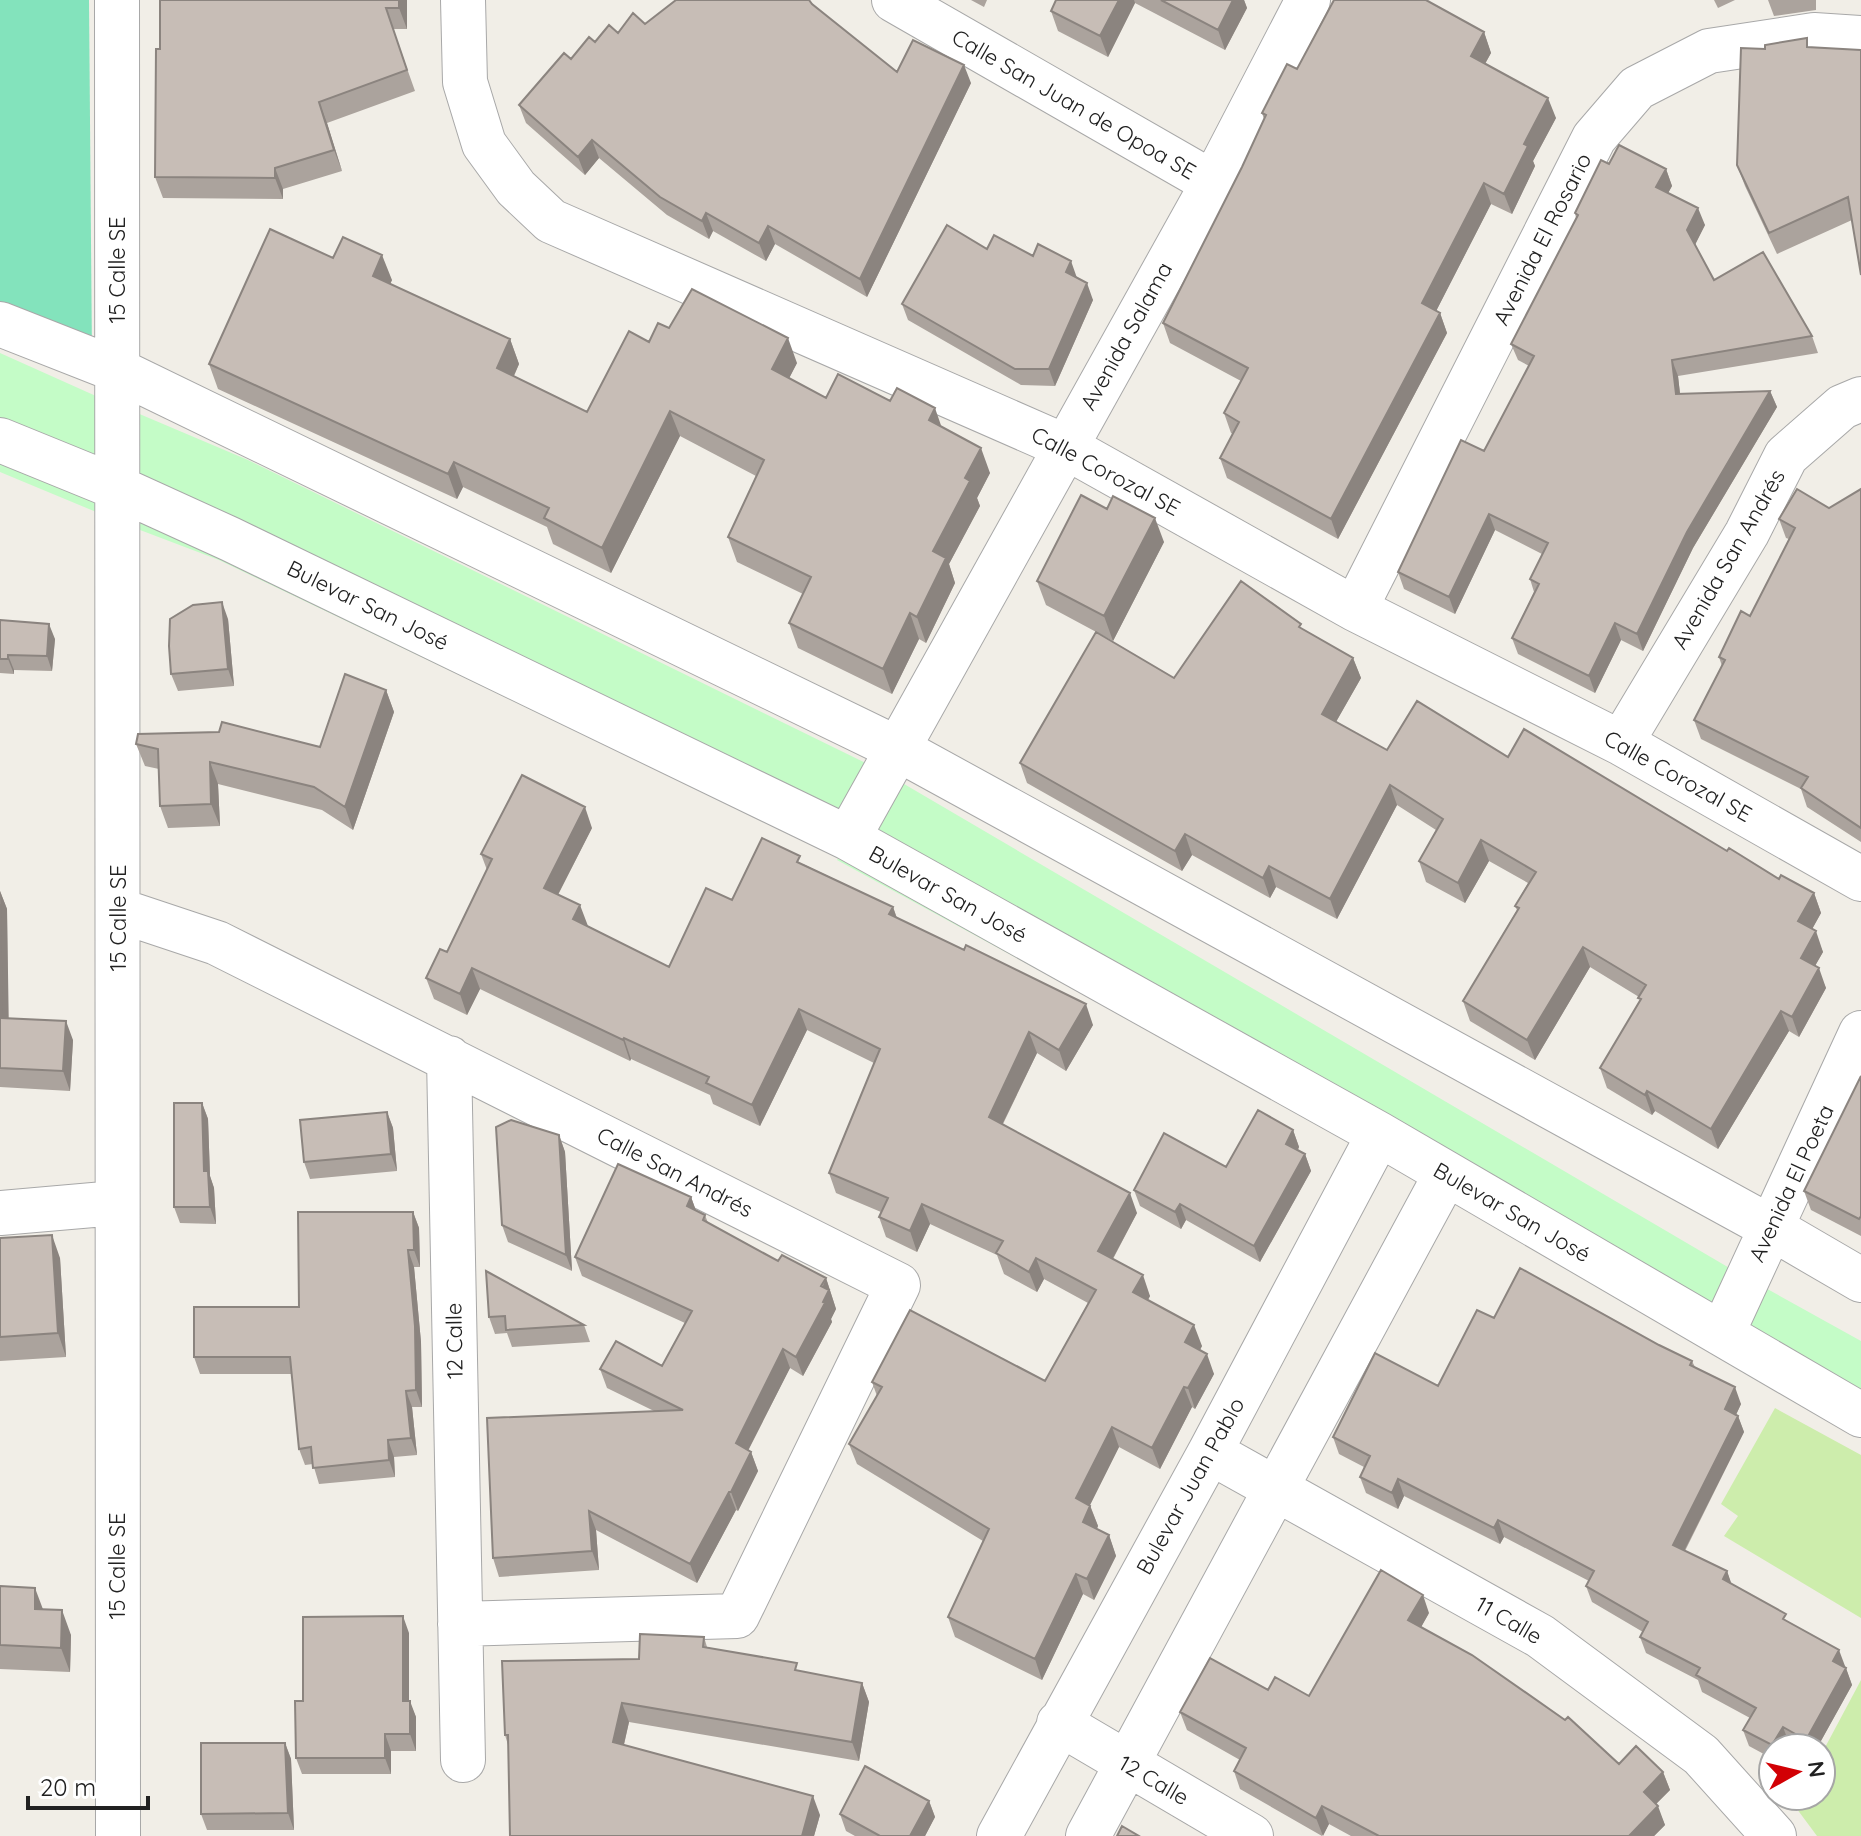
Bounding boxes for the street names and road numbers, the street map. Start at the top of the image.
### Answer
street label: Calle San Juan de Opoa SE [947,23,1201,185]
street label: Avenida El Rosario [1487,148,1597,330]
street label: 15 Calle SE [103,216,131,324]
street label: Avenida Salama [1074,257,1178,415]
street label: Calle Corozal SE [1027,420,1185,522]
street label: Avenida San Andrés [1665,464,1791,654]
street label: Bulevar San José [283,554,453,656]
street label: Calle Corozal SE [1599,724,1757,828]
street label: Bulevar San José [864,839,1032,949]
street label: 15 Calle SE [104,864,132,972]
street label: Avenida El Poeta [1742,1100,1840,1266]
street label: Calle San Andrés [592,1121,758,1223]
street label: Bulevar San José [1429,1156,1595,1268]
street label: 12 Calle [439,1303,469,1379]
street label: Bulevar Juan Pablo [1130,1392,1250,1580]
street label: 15 Calle SE [103,1512,131,1620]
street label: 11 Calle [1471,1590,1547,1650]
street label: 12 Calle [1114,1749,1194,1811]

